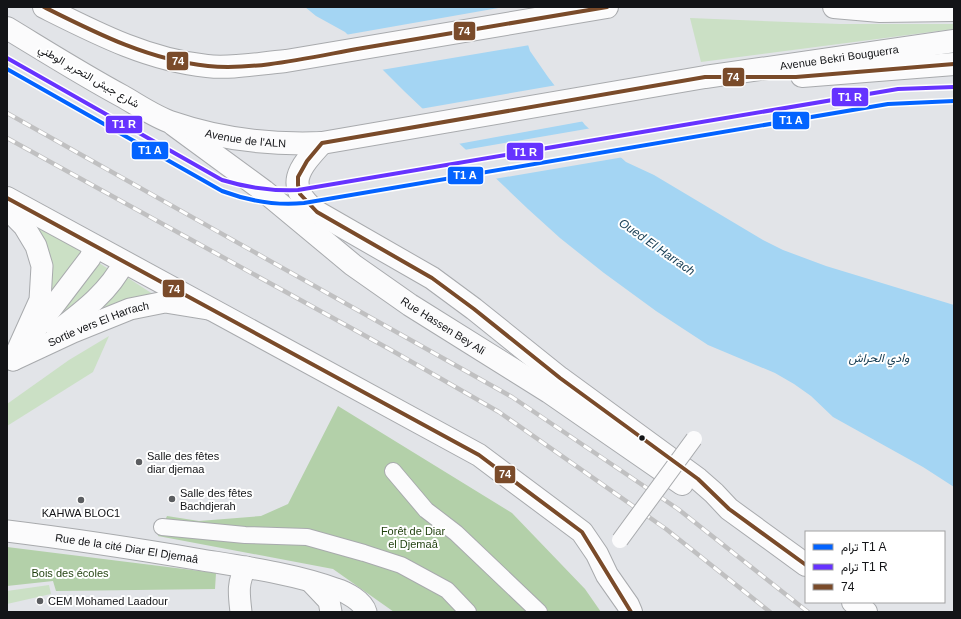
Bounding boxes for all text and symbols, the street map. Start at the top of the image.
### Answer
line badge: 74 [453,21,476,41]
text: 74 [458,25,471,37]
street label: شارع جيش التحرير الوطني [34,42,142,113]
street label: Avenue Bekri Bouguerra [779,43,900,72]
line badge: 74 [166,51,189,71]
text: 74 [172,55,185,67]
line badge: 74 [722,67,745,87]
text: 74 [727,71,740,83]
line badge: T1 R [831,87,869,107]
text: T1 R [838,91,862,103]
line badge: T1 A [772,111,810,130]
text: T1 A [779,114,803,126]
line badge: T1 R [105,115,143,134]
text: T1 R [112,118,136,130]
street label: Avenue de l'ALN [204,127,286,149]
line badge: T1 A [131,141,169,160]
line badge: T1 R [506,142,544,161]
text: T1 A [138,144,162,156]
text: T1 R [513,146,537,158]
line badge: T1 A [447,166,484,185]
text: T1 A [453,169,477,181]
water label: Oued El Harrach [616,216,698,279]
line badge: 74 [162,279,185,298]
text: 74 [168,283,181,295]
street label: Rue Hassen Bey Ali [399,295,488,357]
street label: Sortie vers El Harrach [46,299,150,349]
water label: وادي الحراش [849,351,910,368]
unlabelled marker [637,433,647,443]
place label: Salle des fêtes diar djemaa [147,450,220,475]
marker: Salle des fêtes diar djemaa [134,457,144,467]
line badge: 74 [494,465,516,484]
text: 74 [499,468,512,480]
place label: Salle des fêtes Bachdjerah [180,487,253,512]
marker: Salle des fêtes Bachdjerah [167,494,177,504]
marker: KAHWA BLOC1 [76,495,86,505]
place label: KAHWA BLOC1 [42,507,120,519]
park label: Forêt de Diar el Djemaâ [381,525,445,550]
street label: Rue de la cité Diar El Djemaâ [54,531,200,565]
legend [805,531,945,603]
text: ترام T1 A [841,540,886,555]
text: ترام T1 R [841,560,888,575]
park label: Bois des écoles [31,567,109,579]
text: 74 [841,580,855,594]
place label: CEM Mohamed Laadour [48,595,168,607]
marker: CEM Mohamed Laadour [35,596,45,606]

